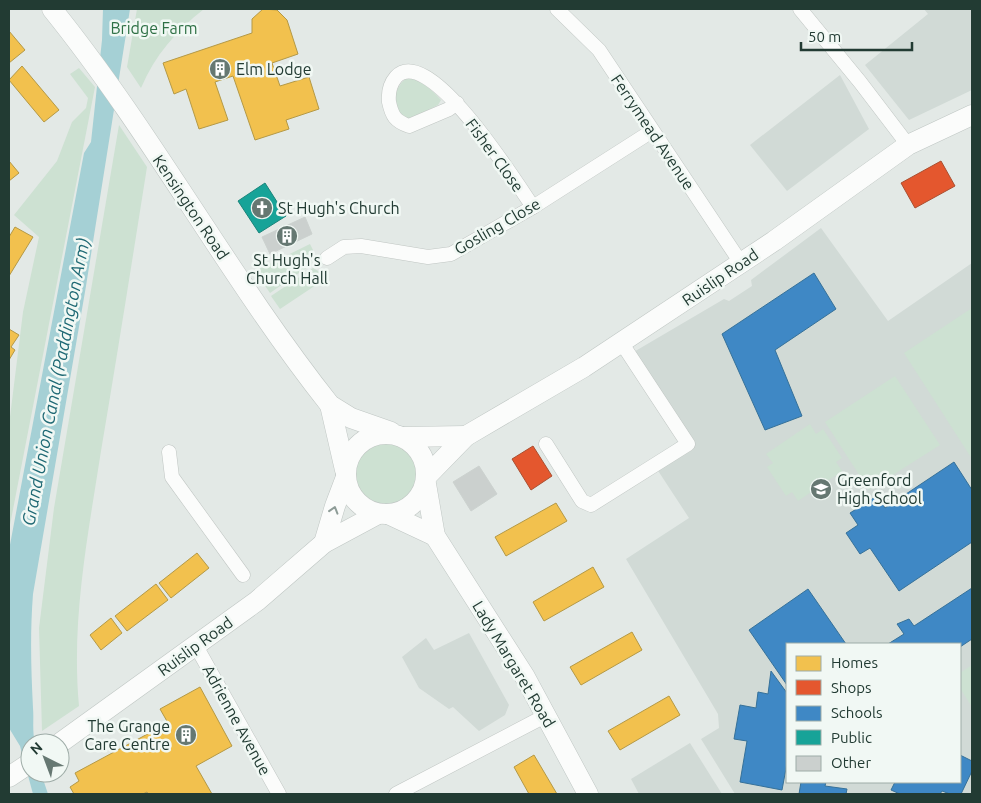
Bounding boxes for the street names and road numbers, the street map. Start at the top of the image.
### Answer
street label: Ferrymead Avenue [608,71,698,193]
street label: Fisher Close [462,115,528,195]
street label: Kensington Road [149,151,233,263]
street label: Gosling Close [451,194,543,258]
street label: Ruislip Road [679,245,761,309]
street label: Lady Margaret Road [469,597,559,731]
street label: Ruislip Road [154,613,236,679]
street label: Adrienne Avenue [199,662,275,778]

